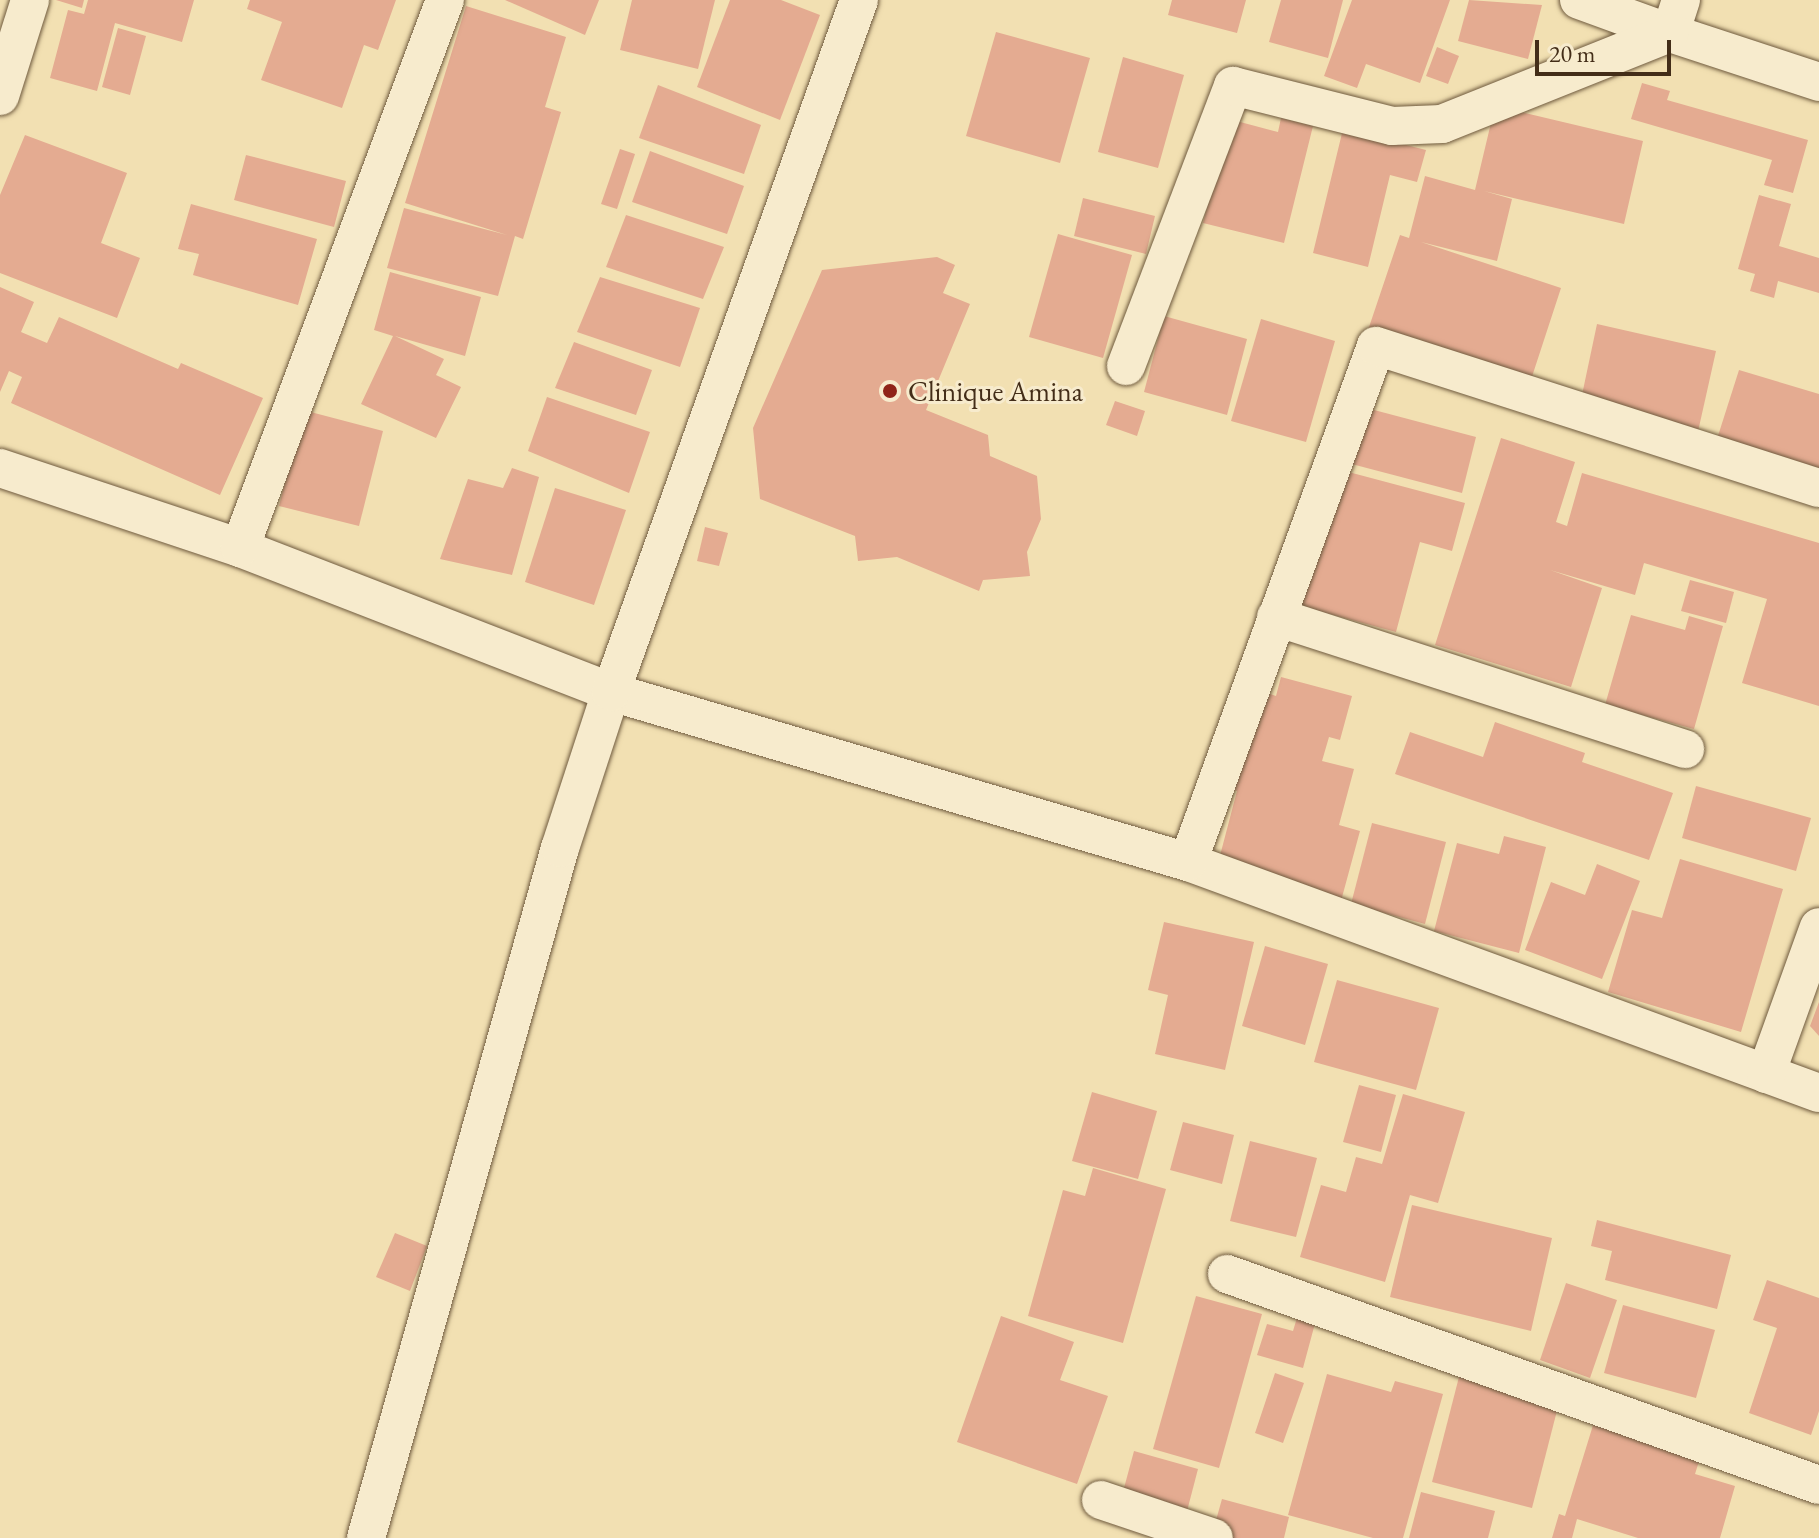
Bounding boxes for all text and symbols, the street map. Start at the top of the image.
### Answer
scale bar [1539,24,1675,74]
text: 20 m [1549,38,1596,69]
place label: Clinique Amina [908,374,1083,408]
marker: Clinique Amina [879,380,901,402]

